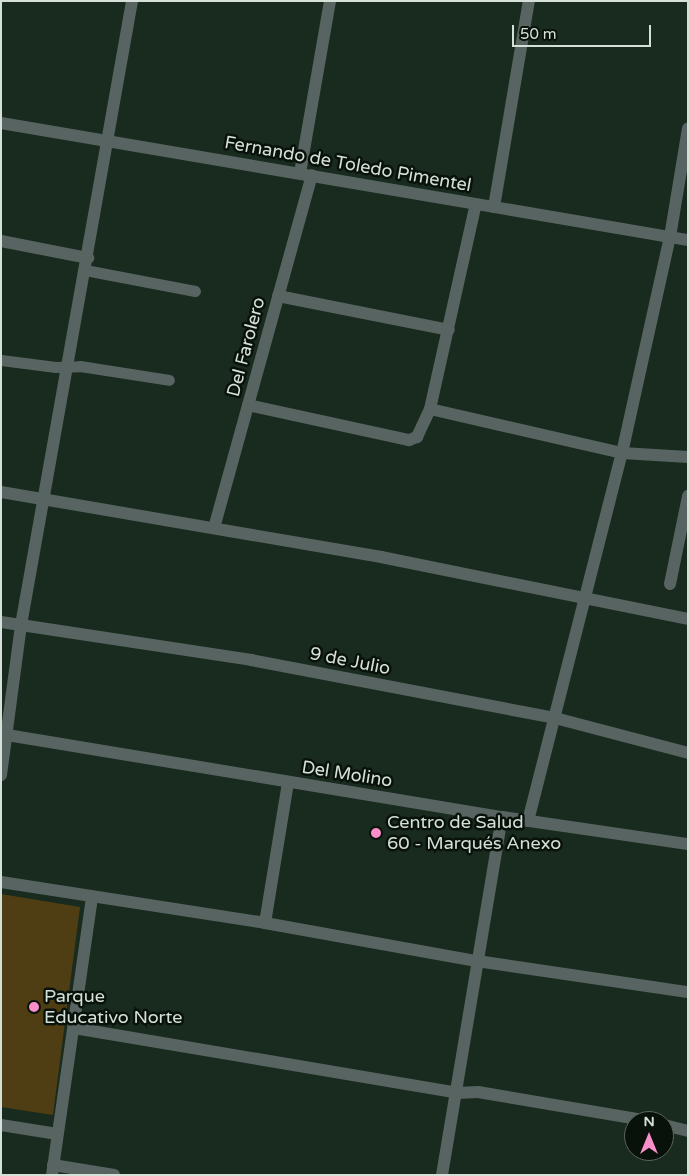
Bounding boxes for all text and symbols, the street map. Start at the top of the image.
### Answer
scale bar [514,15,653,47]
text: 50 m [520,25,557,43]
street label: Fernando de Toledo Pimentel [223,132,473,196]
street label: Del Farolero [222,295,270,399]
street label: 9 de Julio [308,643,392,679]
street label: Del Molino [300,756,394,792]
place label: Centro de Salud 60 - Marqués Anexo [387,812,561,854]
marker: Centro de Salud 60 - Marqués Anexo [369,826,383,840]
place label: Parque Educativo Norte [44,986,182,1028]
marker: Parque Educativo Norte [28,1001,40,1013]
north arrow [624,1111,674,1161]
text: N [643,1113,655,1130]

